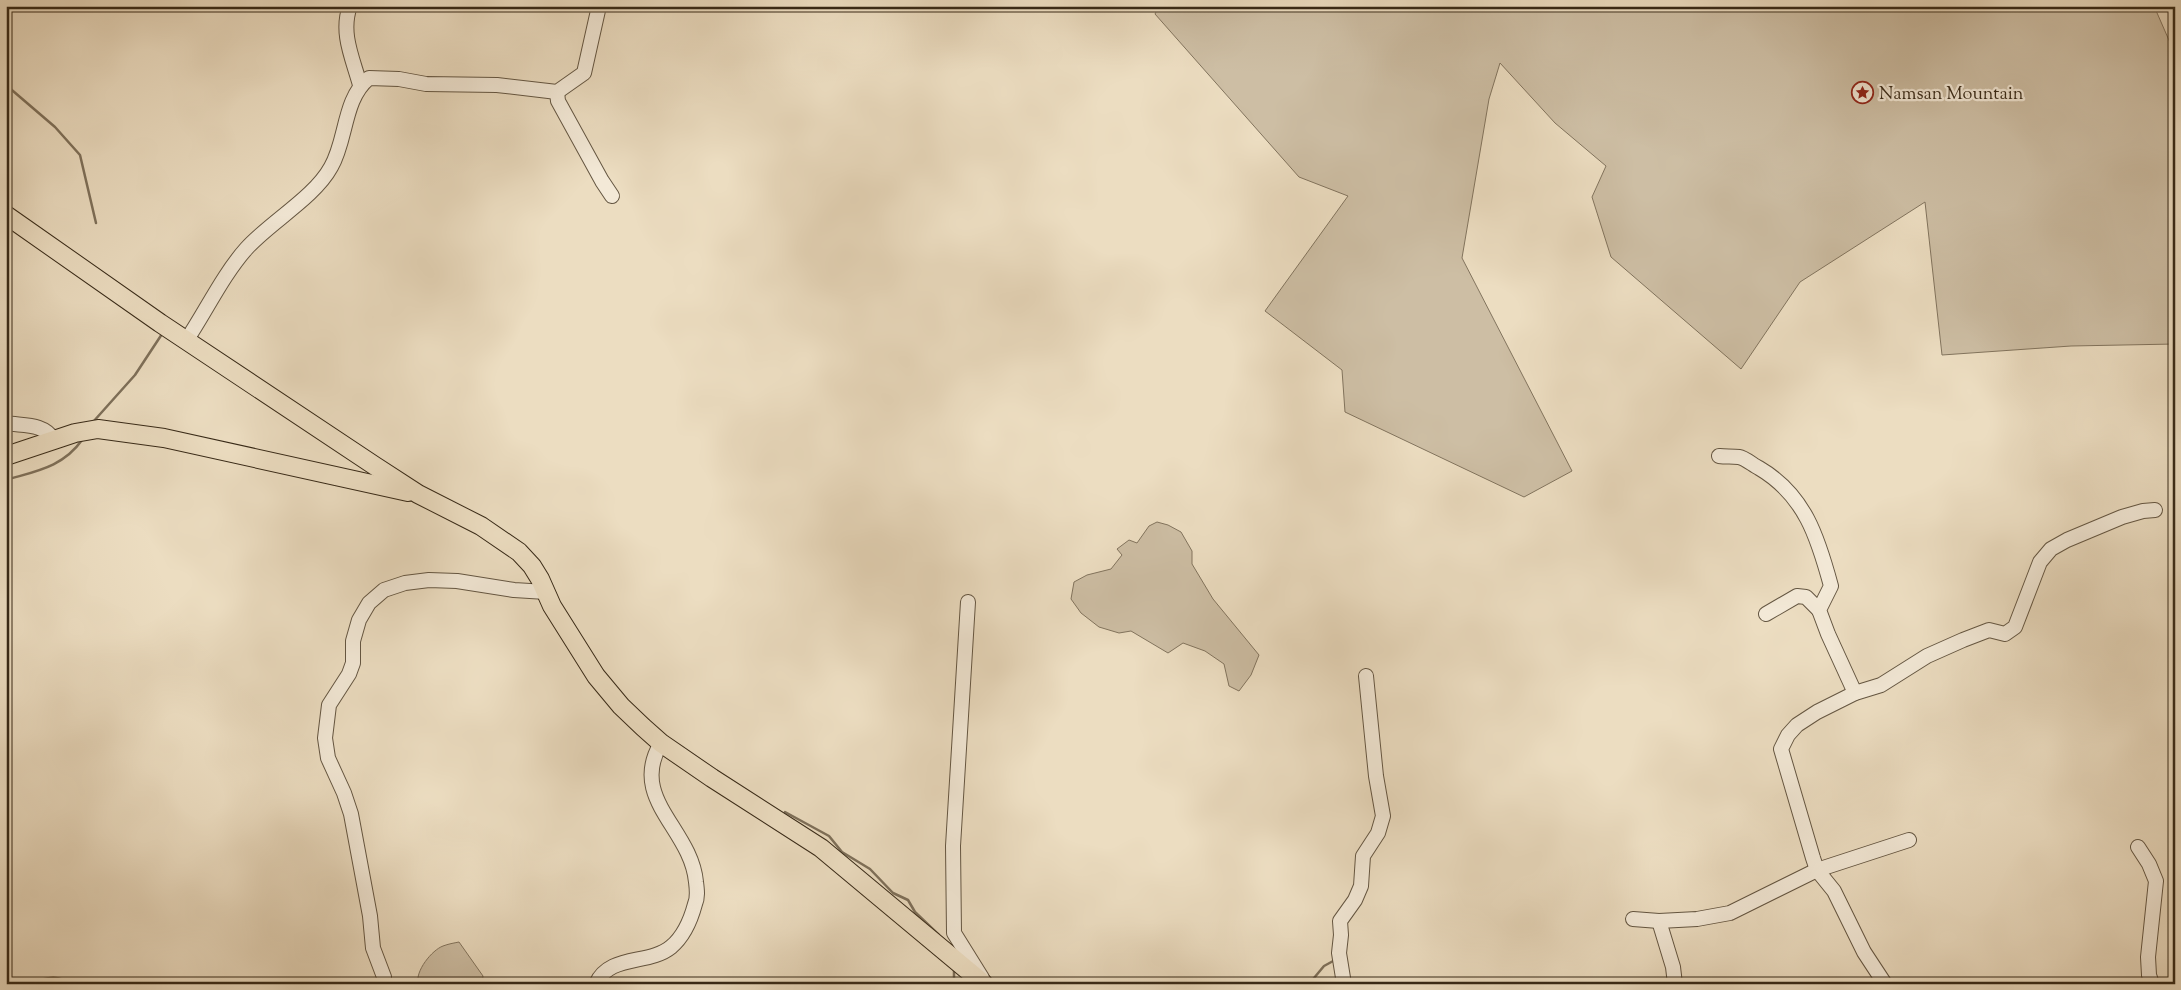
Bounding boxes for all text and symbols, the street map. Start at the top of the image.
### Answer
place icon: Namsan Mountain [1851,81,1875,105]
place label: Namsan Mountain [1879,82,2024,108]

